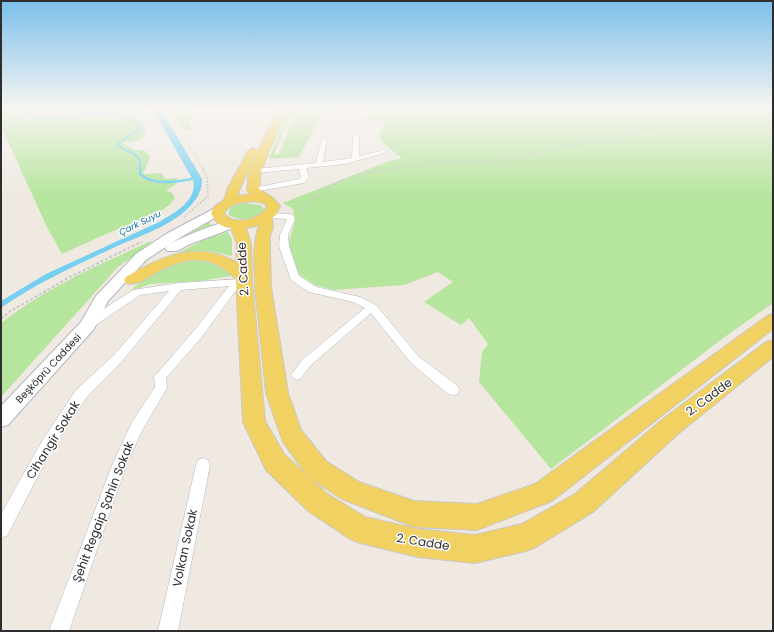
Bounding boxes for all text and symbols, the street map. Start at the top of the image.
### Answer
water label: Çark Suyu [117,208,163,238]
street label: 2. Cadde [233,242,252,296]
street label: Beşköprü Caddesi [12,330,85,407]
street label: 2. Cadde [682,374,735,420]
street label: Cihangir Sokak [22,397,84,482]
street label: Şehit Regaip Şahin Sokak [68,438,138,585]
street label: Volkan Sokak [168,507,201,588]
street label: 2. Cadde [395,529,451,554]

